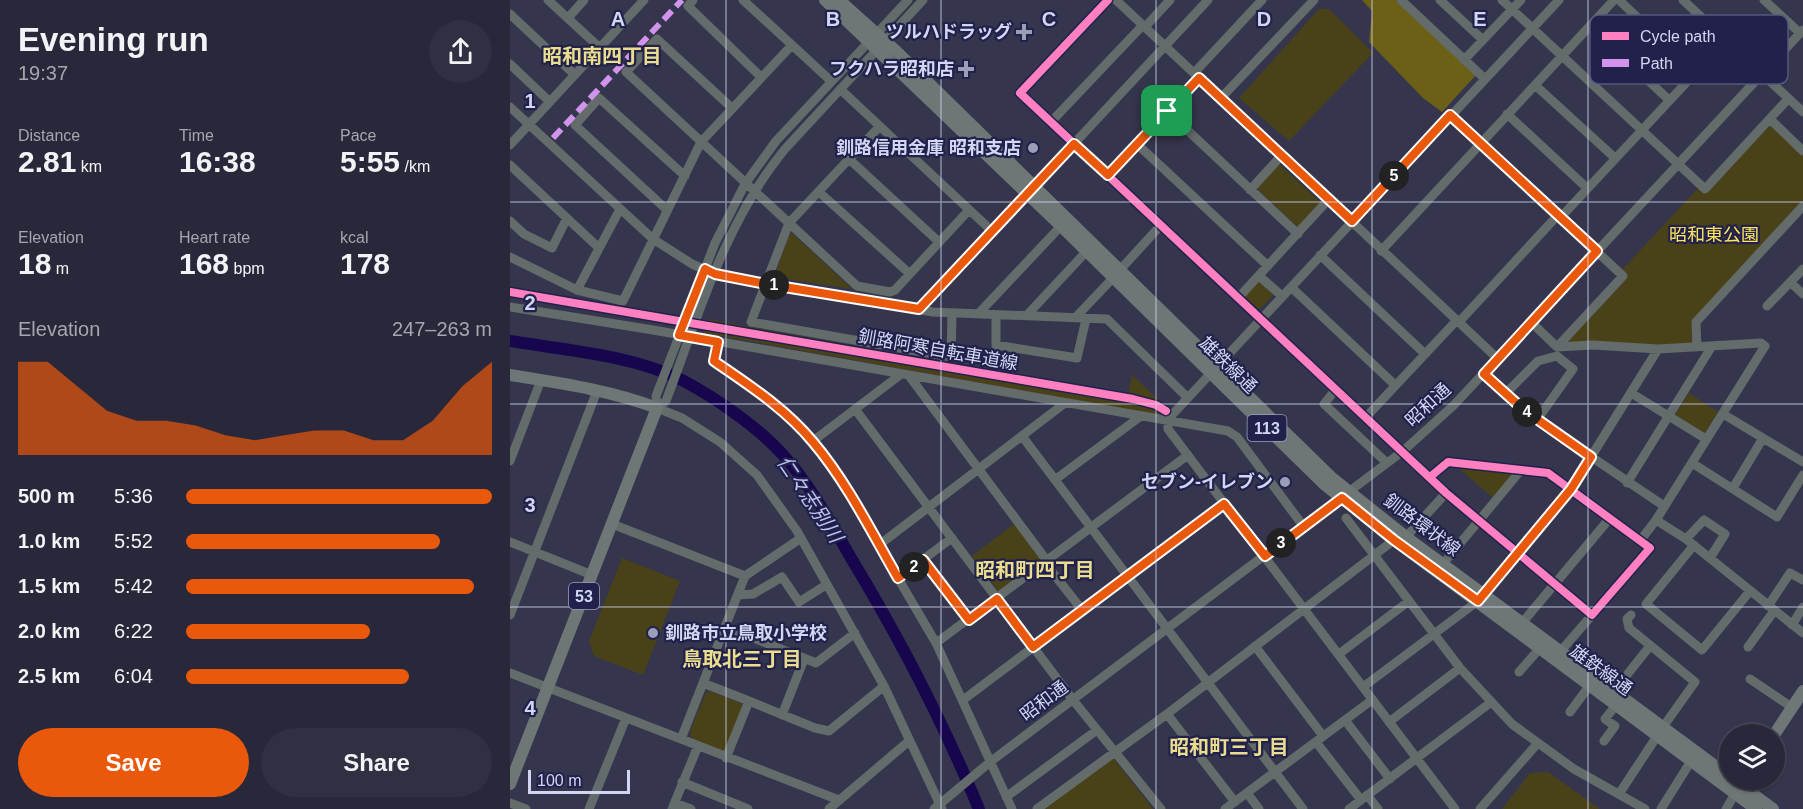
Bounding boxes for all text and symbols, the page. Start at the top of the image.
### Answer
text: A [611,8,625,30]
text: B [826,8,840,30]
text: C [1042,8,1056,30]
text: D [1257,8,1271,30]
text: E [1473,8,1487,30]
legend [1590,15,1788,84]
button: share [429,20,492,83]
text: Evening run [18,21,209,58]
place label: ツルハドラッグ [886,22,1012,42]
marker: ツルハドラッグ [1017,25,1031,39]
text: Cycle path [1640,28,1716,45]
district label: 昭和南四丁目 [542,45,662,67]
text: Path [1640,55,1673,72]
place label: フクハラ昭和店 [829,59,954,79]
text: 19:37 [18,62,68,84]
marker: フクハラ昭和店 [959,62,973,76]
pin [1141,85,1192,136]
text: 1 [524,90,536,112]
icon: arrive [1150,94,1183,127]
text: Distance [18,127,80,144]
text: Time [179,127,214,144]
text: Pace [340,127,376,144]
place label: 釧路信用金庫 昭和支店 [836,138,1021,158]
marker: 釧路信用金庫 昭和支店 [1026,141,1040,155]
text: 2.81 [18,145,76,178]
text: 16:38 [179,145,256,178]
text: 5:55 [340,145,400,178]
text: km [76,158,102,175]
text: /km [400,158,430,175]
pin: 5 [1379,161,1409,191]
text: 5 [1390,167,1398,184]
park label: 昭和東公園 [1669,225,1759,245]
text: Elevation [18,229,84,246]
text: Heart rate [179,229,250,246]
text: kcal [340,229,368,246]
text: 18 [18,247,51,280]
text: 168 [179,247,229,280]
text: 178 [340,247,390,280]
text: m [51,260,69,277]
text: bpm [229,260,265,277]
pin: 1 [759,270,789,300]
text: 1 [770,276,778,293]
text: 2 [524,292,536,314]
text: Elevation [18,318,100,340]
text: 247–263 m [392,318,492,340]
street label: 釧路阿寒自転車道線 [856,326,1020,374]
street label: 雄鉄線通 [1195,333,1261,397]
street label: 昭和通 [1401,379,1455,431]
pin: 4 [1512,397,1542,427]
text: 4 [1523,403,1531,420]
road number: 113 [1248,415,1287,441]
water label: 仁々志別川 [773,451,848,548]
place label: セブン-イレブン [1141,472,1273,492]
marker: セブン-イレブン [1278,475,1292,489]
text: 500 m [18,485,75,507]
text: 5:36 [114,485,153,507]
street label: 釧路環状線 [1380,490,1464,560]
text: 3 [524,494,536,516]
pin: 3 [1266,528,1296,558]
text: 1.0 km [18,530,80,552]
text: 5:52 [114,530,153,552]
text: 3 [1277,534,1285,551]
pin: 2 [899,552,929,582]
text: 2 [910,558,918,575]
district label: 昭和町四丁目 [975,559,1095,581]
text: 1.5 km [18,575,80,597]
text: 5:42 [114,575,153,597]
road number: 53 [569,583,599,609]
text: 2.0 km [18,620,80,642]
text: 6:22 [114,620,153,642]
place label: 釧路市立鳥取小学校 [665,623,827,643]
marker: 釧路市立鳥取小学校 [646,626,660,640]
street label: 雄鉄線通 [1566,641,1636,699]
district label: 鳥取北三丁目 [682,648,802,670]
text: 2.5 km [18,665,80,687]
text: 6:04 [114,665,153,687]
street label: 昭和通 [1016,677,1072,725]
text: 4 [524,697,536,719]
map controls [1719,724,1785,790]
button: layers [1719,724,1785,790]
button: Save [18,728,249,797]
button: Share [261,728,492,797]
district label: 昭和町三丁目 [1169,736,1289,758]
scale bar [528,767,630,794]
text: 100 m [537,772,581,789]

